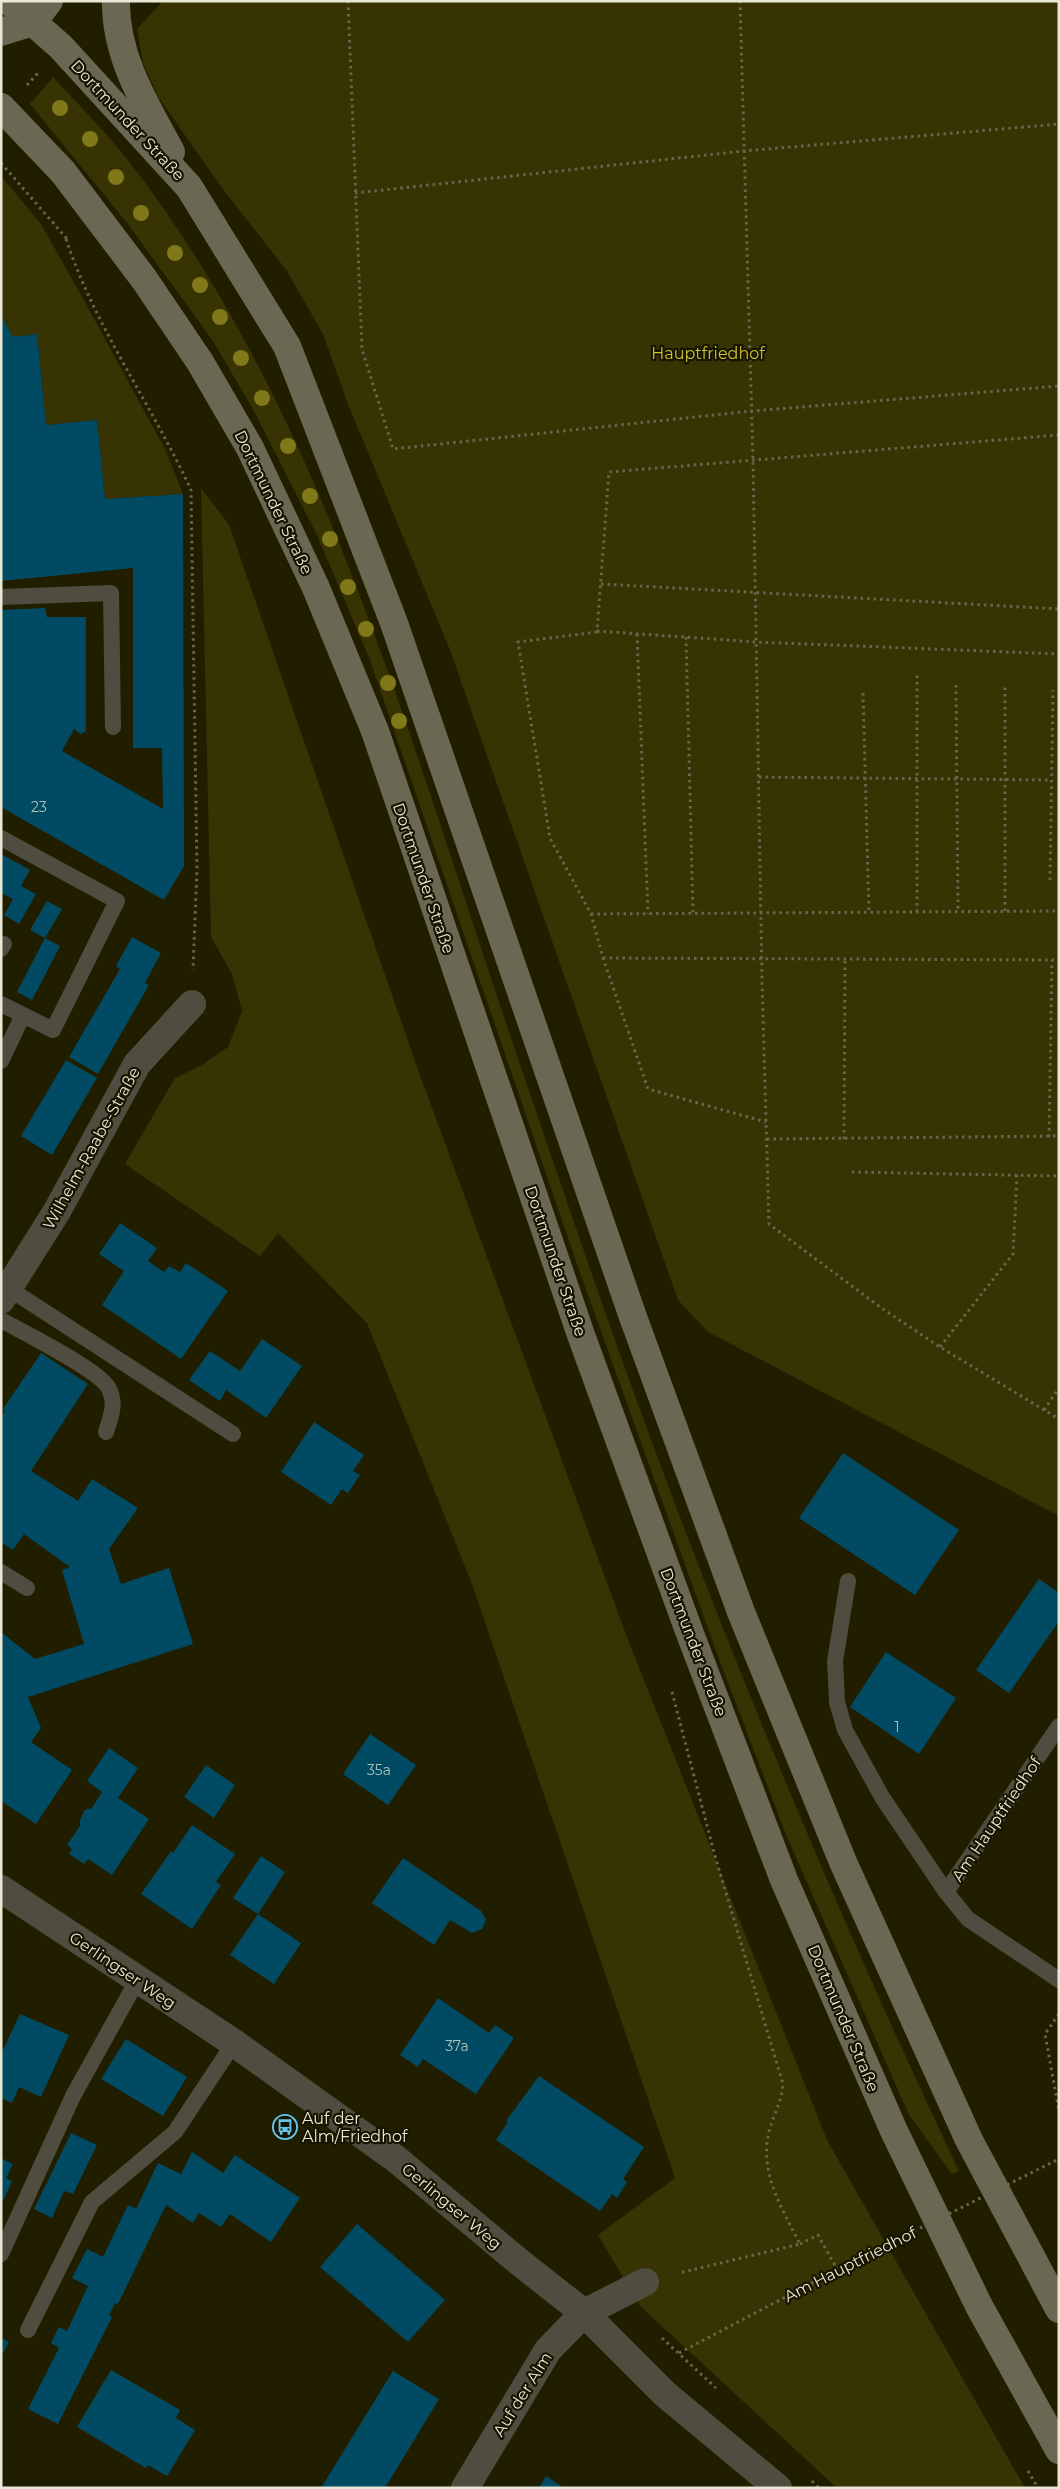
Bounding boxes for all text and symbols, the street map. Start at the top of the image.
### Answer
street label: Dortmunder Straße [67,56,188,185]
park label: Hauptfriedhof [651,344,765,363]
street label: Dortmunder Straße [230,427,317,577]
house number: 23 [31,798,47,816]
street label: Dortmunder Straße [389,800,458,956]
street label: Wilhelm-Raabe-Straße [39,1064,144,1233]
street label: Dortmunder Straße [521,1183,590,1339]
street label: Dortmunder Straße [656,1565,731,1719]
house number: 1 [894,1718,900,1736]
street label: Am Hauptfriedhof [948,1753,1045,1885]
house number: 35a [367,1761,391,1779]
street label: Gerlingser Weg [66,1928,180,2013]
street label: Dortmunder Straße [804,1942,883,2095]
house number: 37a [445,2037,469,2055]
place label: Auf der Alm/Friedhof [302,2109,408,2146]
bus stop icon: Auf der Alm/Friedhof [272,2114,298,2140]
street label: Gerlingser Weg [398,2159,505,2254]
street label: Am Hauptfriedhof [781,2223,920,2306]
street label: Auf der Alm [489,2349,556,2440]

